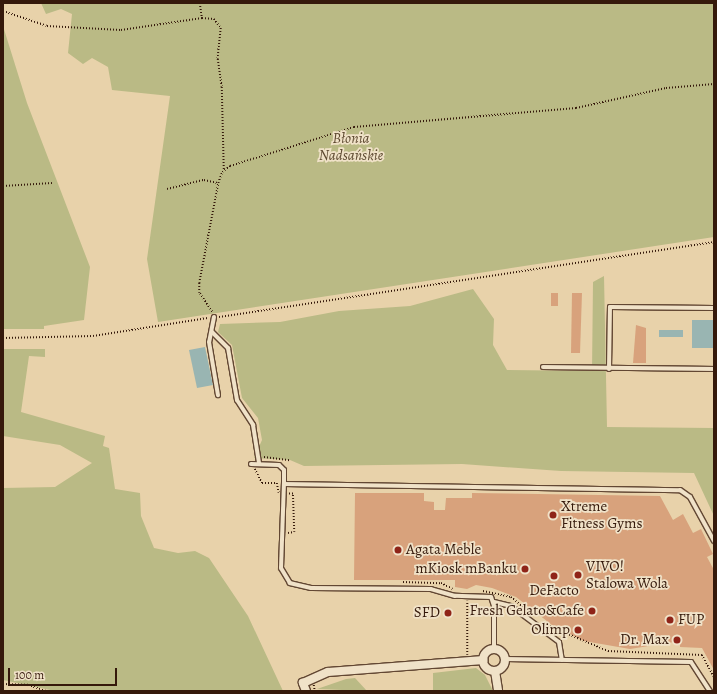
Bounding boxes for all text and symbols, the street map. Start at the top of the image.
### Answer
park label: Błonia Nadsańskie [319,129,383,164]
place label: Xtreme Fitness Gyms [561,497,642,532]
marker: Xtreme Fitness Gyms [548,510,558,520]
place label: Agata Meble [406,541,481,559]
marker: Agata Meble [393,545,403,555]
place label: VIVO! Stalowa Wola [586,557,668,592]
place label: mKiosk mBanku [415,560,517,578]
marker: mKiosk mBanku [520,564,530,574]
marker: VIVO! Stalowa Wola [573,570,583,580]
marker: DeFacto [549,571,559,581]
place label: DeFacto [529,582,579,600]
place label: Fresh Gelato&Cafe [470,602,584,620]
place label: SFD [414,604,440,622]
marker: Fresh Gelato&Cafe [587,606,597,616]
marker: SFD [443,608,453,618]
place label: FUP [678,611,704,629]
marker: FUP [665,615,675,625]
place label: Olimp [531,621,570,639]
marker: Olimp [573,625,583,635]
place label: Dr. Max [620,631,669,649]
marker: Dr. Max [672,635,682,645]
scale bar [10,660,119,686]
text: 100 m [15,667,44,683]

